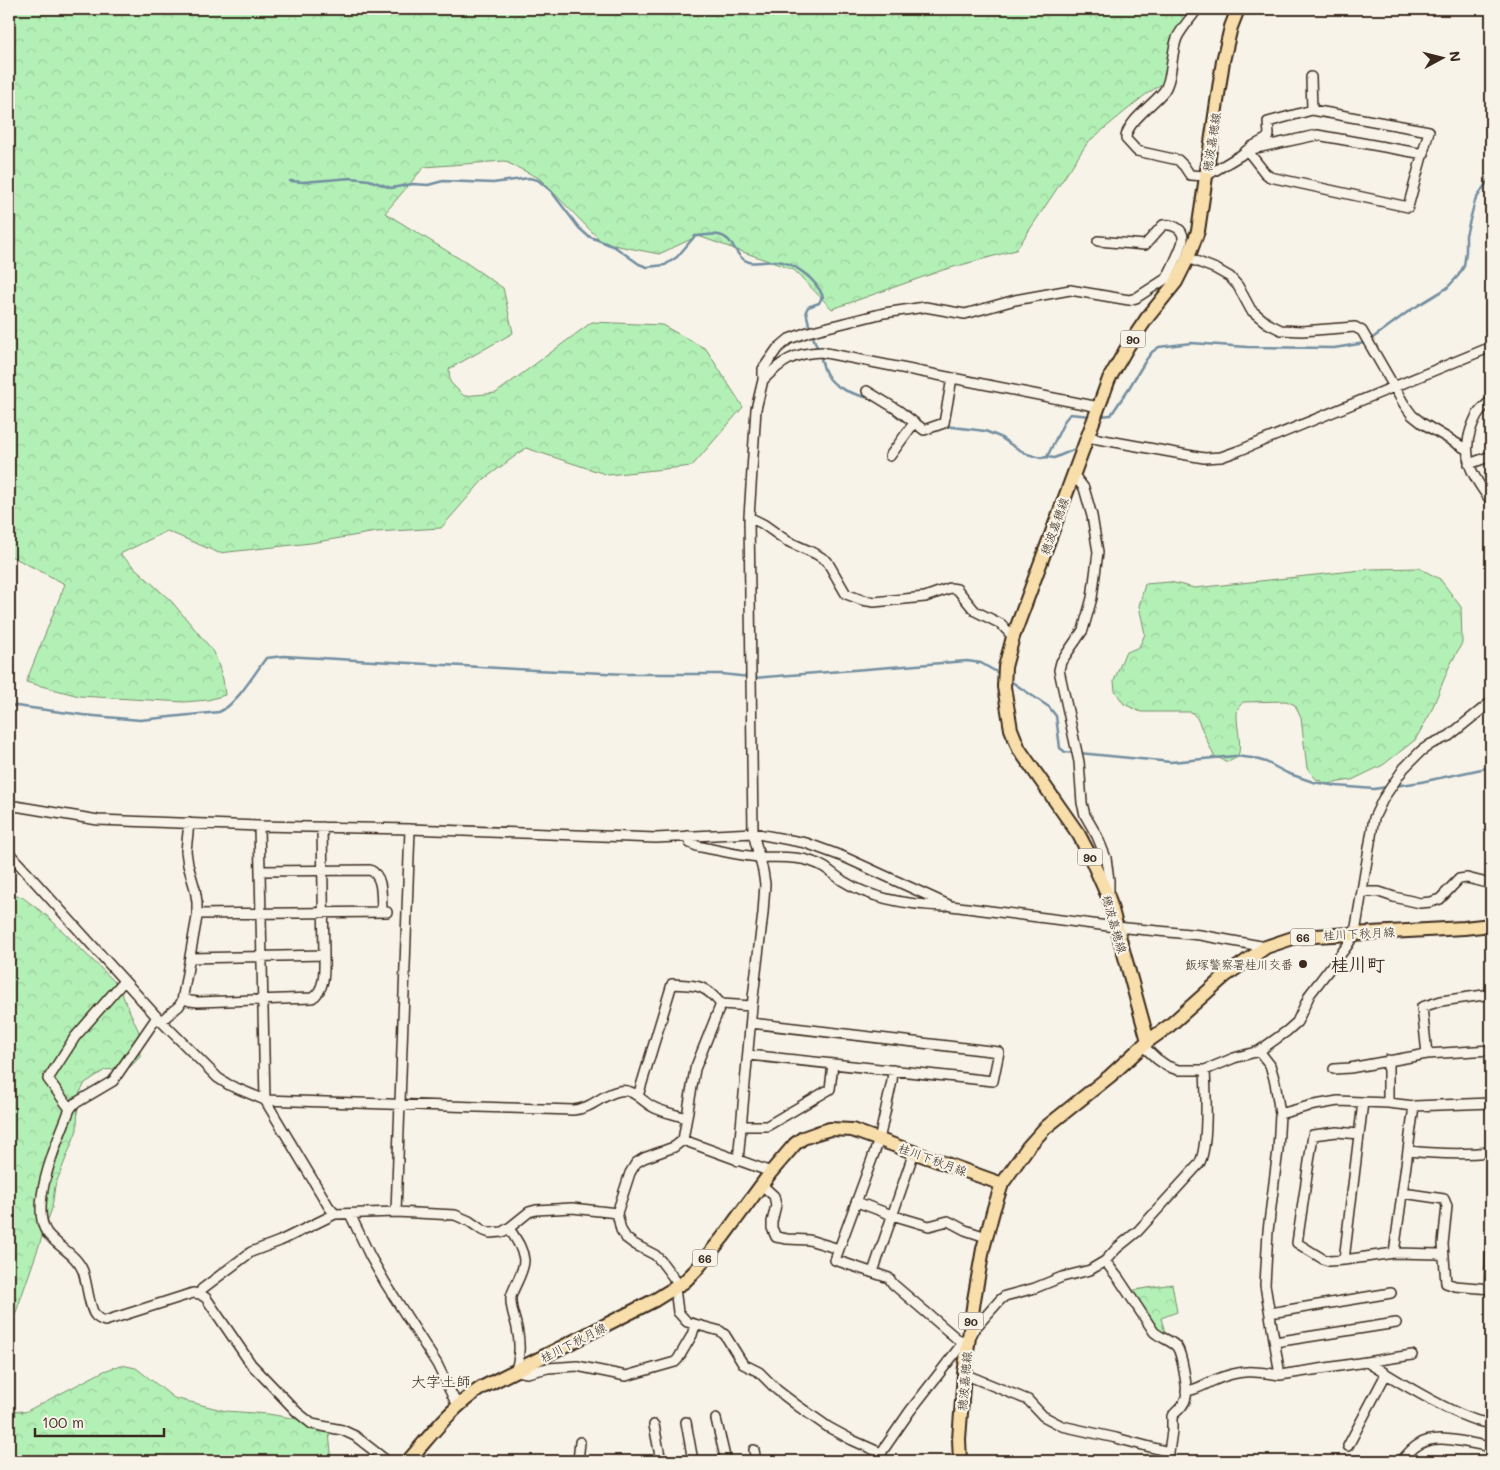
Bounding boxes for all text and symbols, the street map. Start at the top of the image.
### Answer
north arrow [1418,32,1468,82]
text: N [1445,50,1465,63]
street label: 穂波嘉穂線 [1198,111,1224,173]
road number: 90 [1120,330,1146,348]
street label: 穂波嘉穂線 [1036,495,1072,557]
road number: 90 [1078,849,1102,866]
street label: 穂波嘉穂線 [1099,893,1131,955]
street label: 桂川下秋月線 [1323,923,1395,943]
road number: 66 [1290,929,1316,946]
district label: 桂川町 [1331,952,1385,976]
place label: 飯塚警察署桂川交番 [1185,956,1293,972]
marker: 飯塚警察署桂川交番 [1297,958,1309,970]
street label: 桂川下秋月線 [896,1139,970,1179]
road number: 66 [692,1250,718,1266]
road number: 90 [958,1312,984,1330]
street label: 桂川下秋月線 [537,1319,609,1365]
street label: 穂波嘉穂線 [953,1350,975,1412]
district label: 大字土師 [411,1371,471,1391]
scale bar [35,1405,164,1437]
text: 100 m [42,1412,84,1432]

